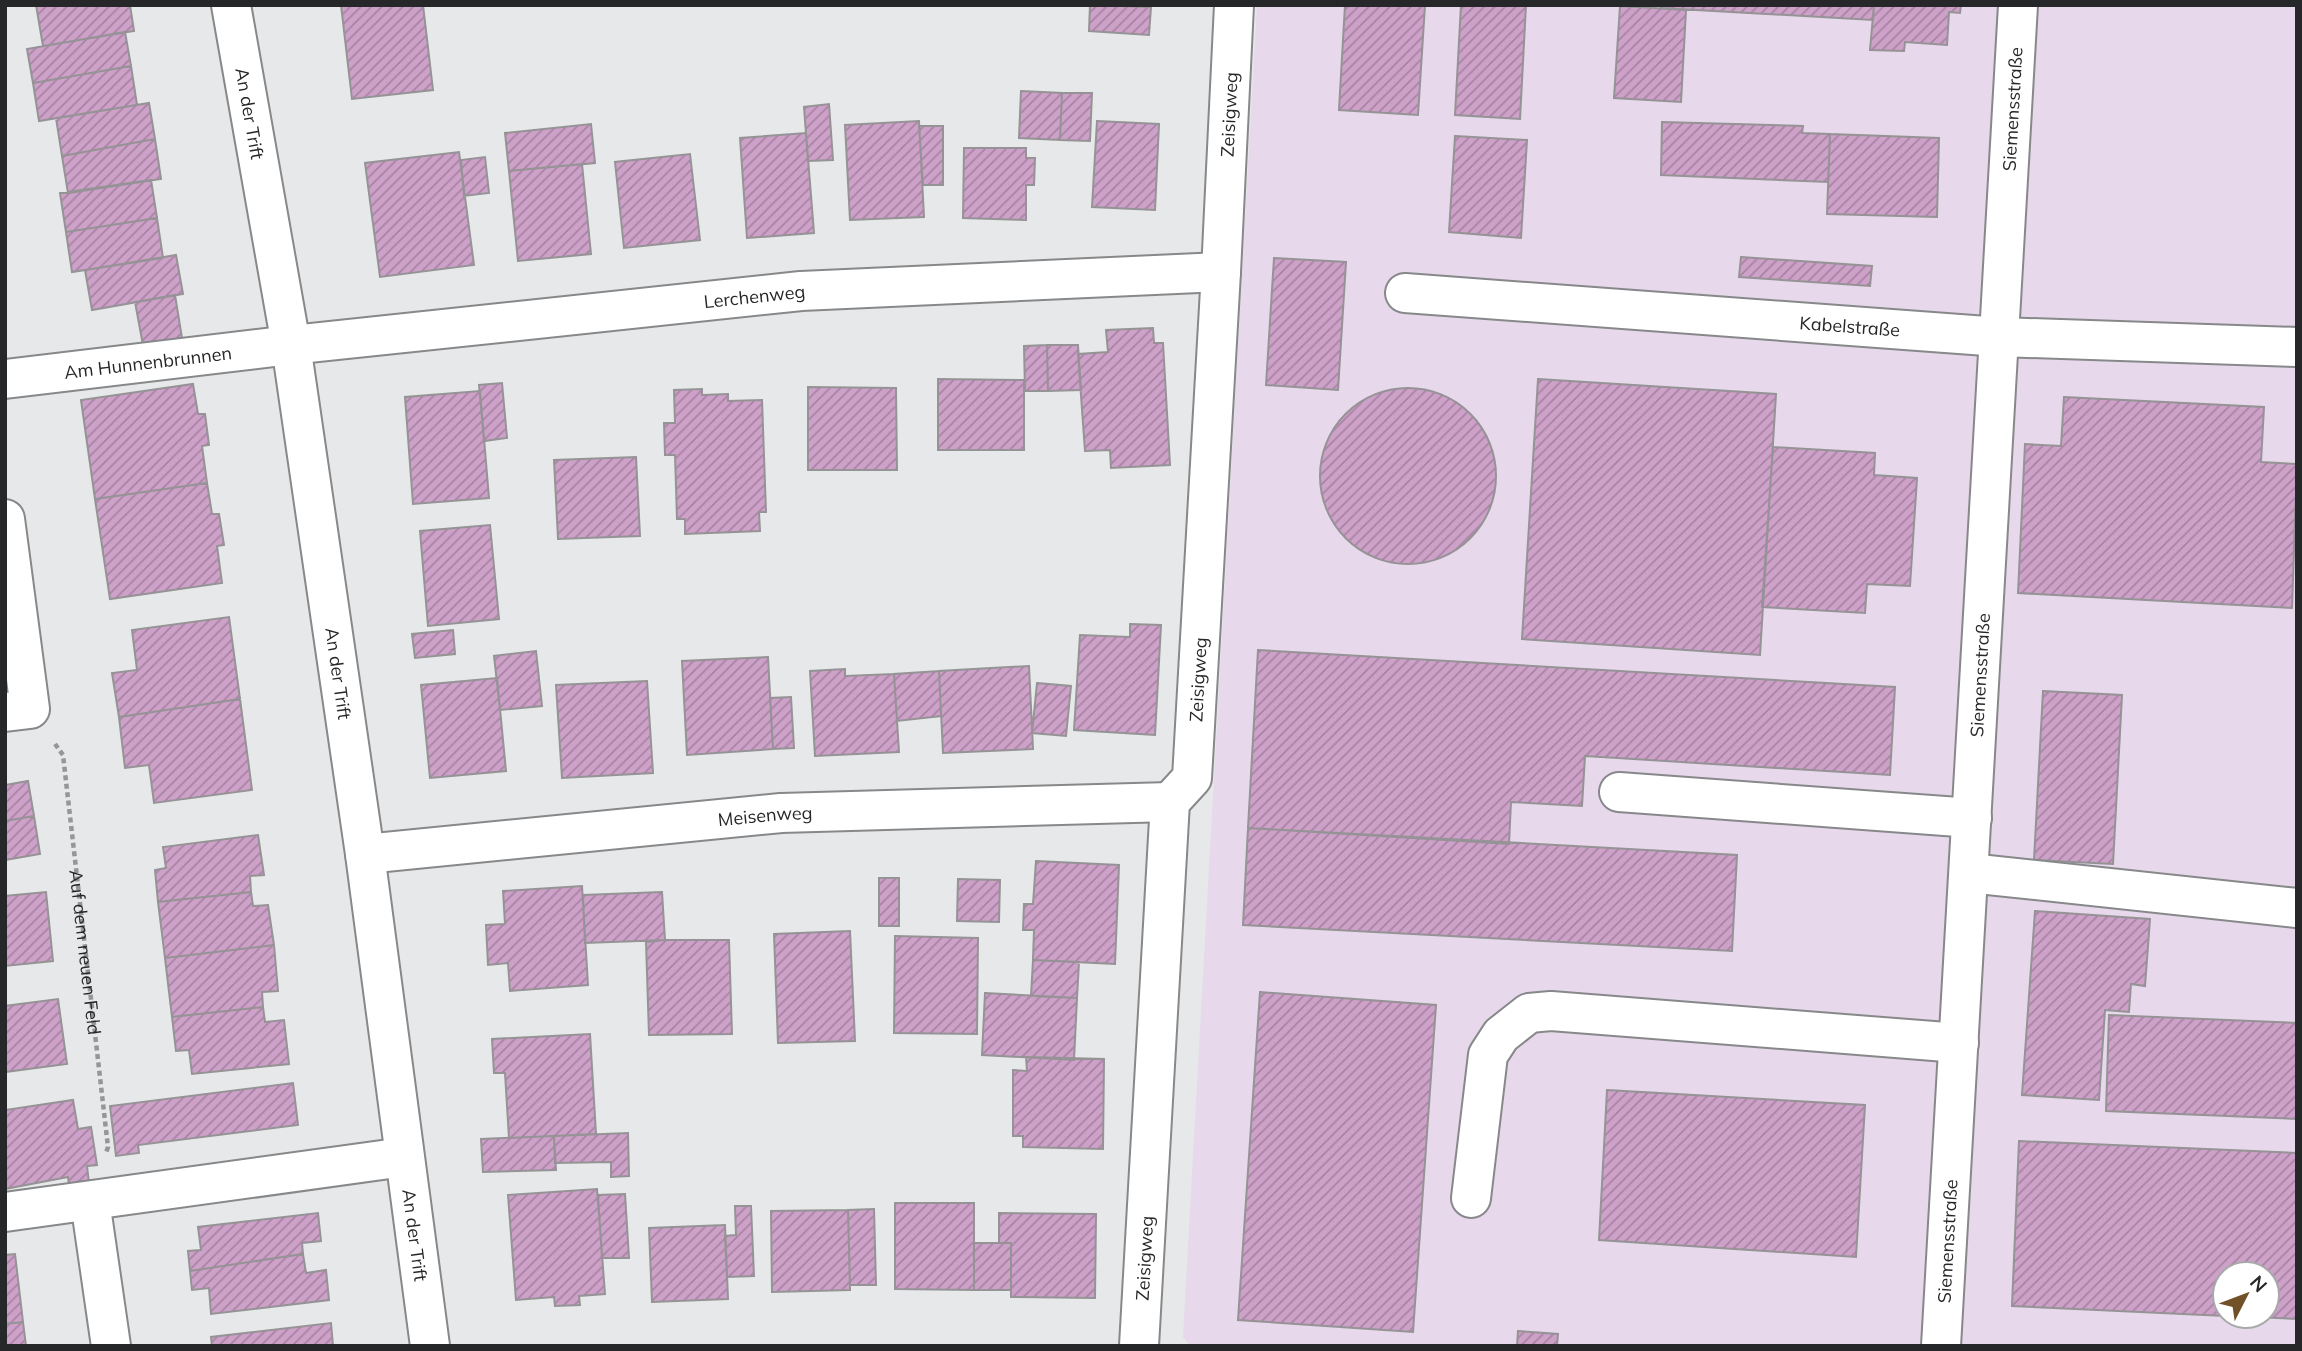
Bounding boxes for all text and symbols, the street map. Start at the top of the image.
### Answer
street label: Siemensstraße [1997,46,2027,172]
street label: An der Trift [231,66,269,161]
street label: Zeisigweg [1215,72,1242,157]
street label: Lerchenweg [703,279,806,313]
street label: Kabelstraße [1799,311,1901,341]
street label: Am Hunnenbrunnen [63,341,233,383]
street label: Siemensstraße [1964,613,1995,738]
street label: An der Trift [321,626,357,721]
street label: Zeisigweg [1184,637,1212,723]
street label: Meisenweg [717,801,813,831]
street label: Auf dem neuen Feld [65,868,107,1036]
street label: Siemensstraße [1932,1179,1962,1304]
street label: An der Trift [398,1188,433,1283]
street label: Zeisigweg [1130,1215,1158,1301]
north arrow [2211,1260,2281,1330]
text: N [2245,1270,2272,1297]

